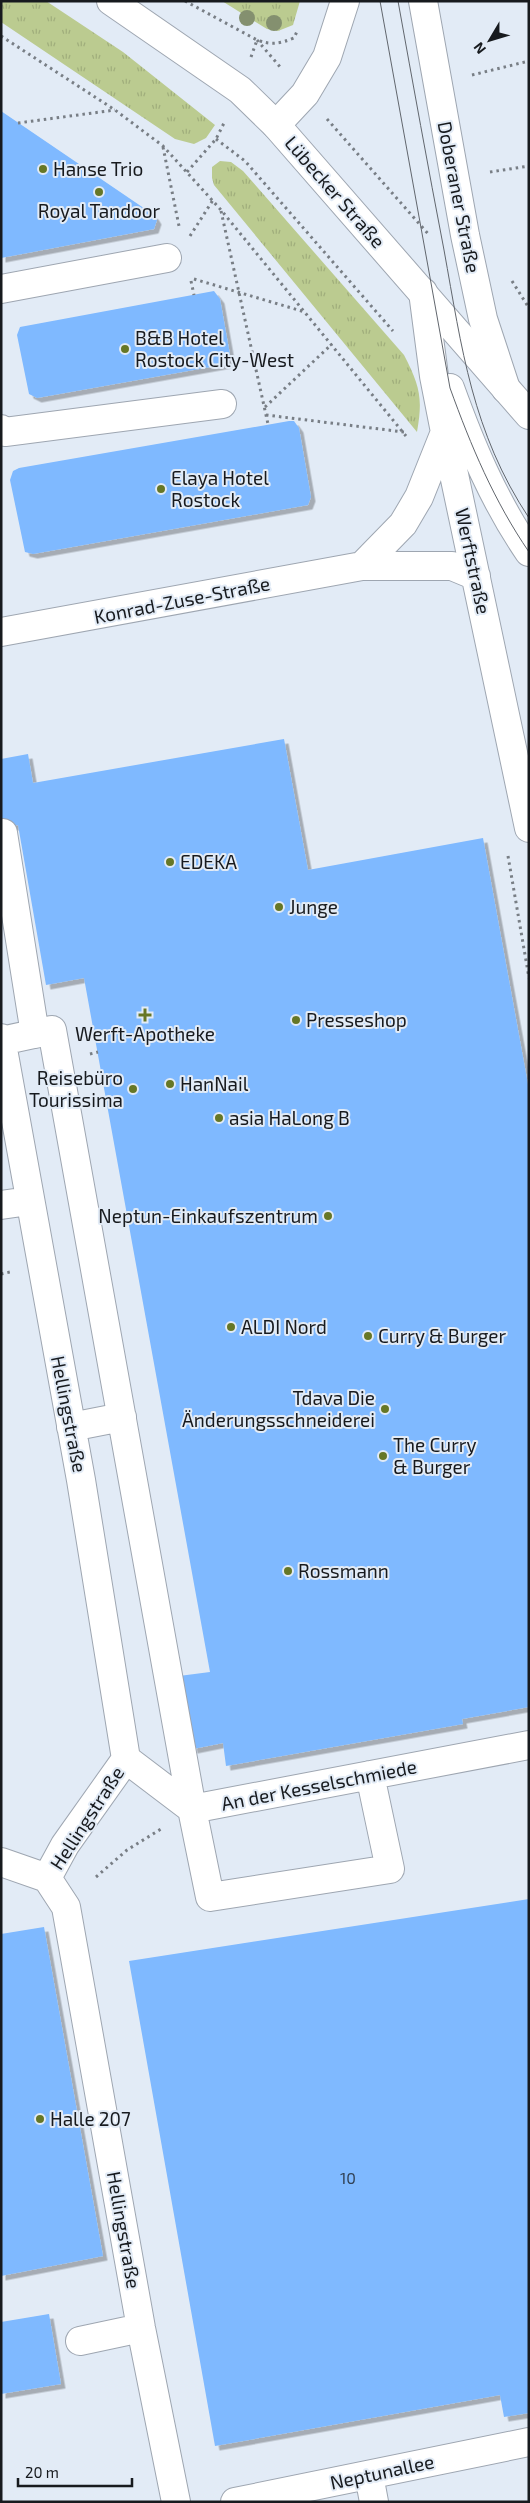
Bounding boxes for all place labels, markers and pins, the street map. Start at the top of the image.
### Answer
place label: Hanse Trio [53,157,143,180]
marker: Hanse Trio [37,163,49,175]
marker: Royal Tandoor [93,186,105,198]
place label: Royal Tandoor [38,199,161,222]
place label: B&B Hotel Rostock City-West [135,326,294,371]
marker: B&B Hotel Rostock City-West [119,343,131,355]
place label: Elaya Hotel Rostock [171,466,269,511]
marker: Elaya Hotel Rostock [155,483,167,495]
place label: EDEKA [180,850,237,873]
marker: EDEKA [164,856,176,868]
place label: Junge [289,895,338,918]
marker: Junge [273,901,285,913]
place label: Presseshop [306,1008,407,1031]
marker: Werft-Apotheke [139,1009,151,1021]
marker: Presseshop [290,1014,302,1026]
place label: Werft-Apotheke [75,1022,215,1045]
place label: Reisebüro Tourissima [29,1066,123,1111]
place label: HanNail [180,1072,249,1095]
marker: HanNail [164,1078,176,1090]
marker: Reisebüro Tourissima [127,1083,139,1095]
place label: asia HaLong B [229,1106,350,1129]
marker: asia HaLong B [213,1112,225,1124]
place label: Neptun-Einkaufszentrum [98,1204,318,1227]
marker: Neptun-Einkaufszentrum [322,1210,334,1222]
place label: ALDI Nord [241,1315,327,1338]
marker: ALDI Nord [225,1321,237,1333]
place label: Curry & Burger [378,1324,507,1347]
marker: Curry & Burger [362,1330,374,1342]
place label: Tdava Die Änderungsschneiderei [182,1386,375,1431]
marker: Tdava Die Änderungsschneiderei [379,1403,391,1415]
place label: The Curry & Burger [393,1433,476,1478]
marker: The Curry & Burger [377,1450,389,1462]
place label: Rossmann [298,1559,389,1582]
marker: Rossmann [282,1565,294,1577]
place label: Halle 207 [50,2107,131,2130]
marker: Halle 207 [34,2113,46,2125]

